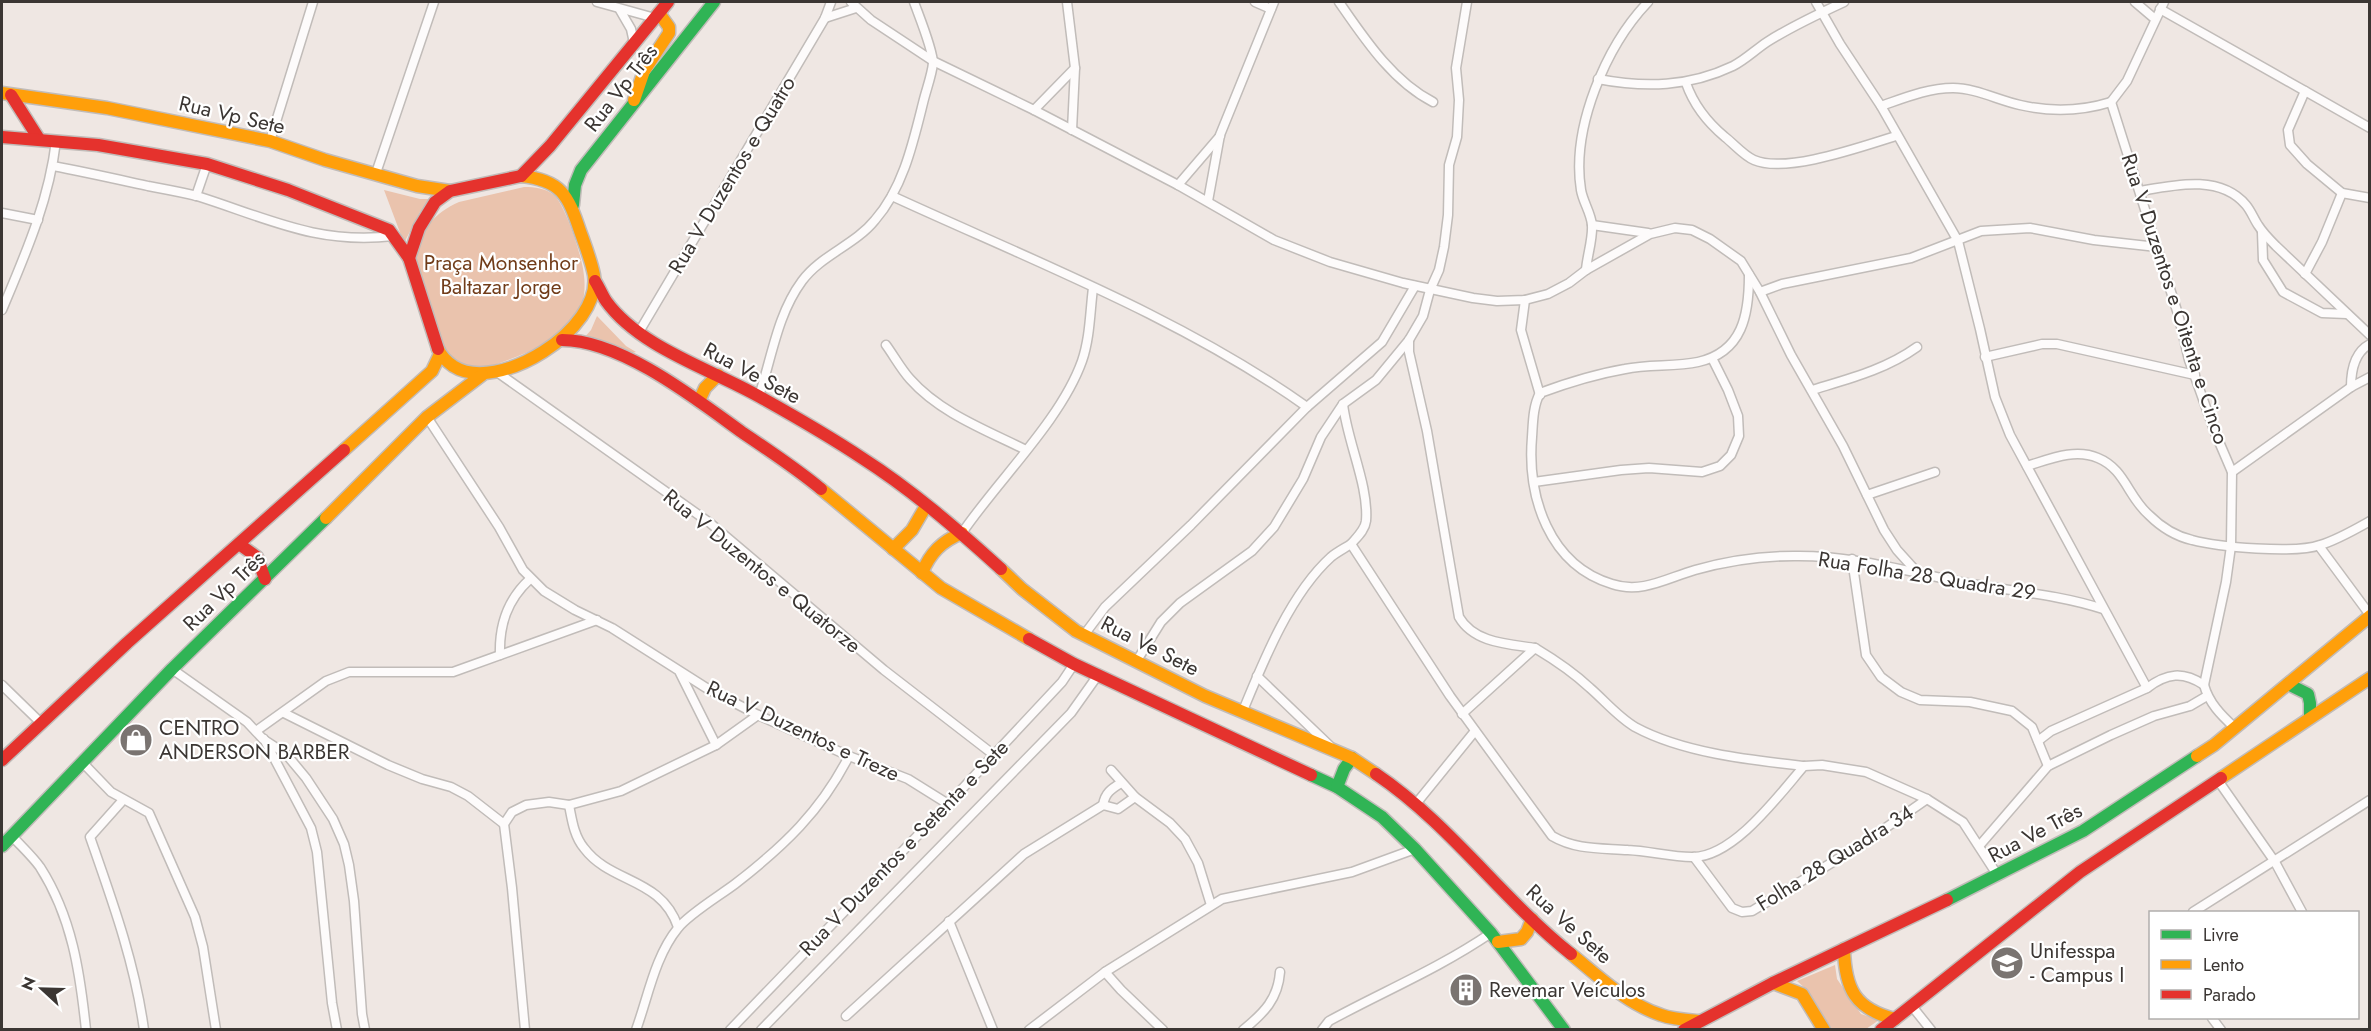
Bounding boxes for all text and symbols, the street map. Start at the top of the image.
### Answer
street label: Rua Vp Três [577,38,665,138]
street label: Rua V Duzentos e Quatro [661,71,803,279]
street label: Rua Vp Sete [176,88,288,142]
street label: Rua V Duzentos e Oitenta e Cinco [2114,150,2236,448]
park label: Praça Monsenhor Baltazar Jorge [424,248,579,302]
street label: Rua Ve Sete [698,335,806,411]
street label: Rua V Duzentos e Quatorze [657,482,867,660]
street label: Rua Vp Três [176,544,272,638]
street label: Rua Folha 28 Quadra 29 [1816,544,2038,608]
street label: Rua Ve Sete [1096,608,1204,684]
street label: Rua V Duzentos e Treze [702,673,905,789]
place label: CENTRO ANDERSON BARBER [159,713,350,767]
shop icon: CENTRO ANDERSON BARBER [118,722,154,758]
street label: Rua V Duzentos e Setenta e Sete [792,733,1016,963]
street label: Rua Ve Três [1983,796,2087,870]
street label: Folha 28 Quadra 34 [1751,798,1919,918]
street label: Rua Ve Sete [1519,877,1619,971]
legend [2149,911,2359,1019]
text: Livre [2203,922,2239,948]
place label: Unifesspa - Campus I [2030,936,2124,990]
school or university icon: Unifesspa - Campus I [1989,945,2025,981]
text: Lento [2203,952,2244,978]
north arrow [12,959,72,1019]
building icon: Revemar Veículos [1448,972,1484,1008]
text: N [16,973,42,994]
place label: Revemar Veículos [1489,975,1645,1005]
text: Parado [2203,982,2256,1008]

